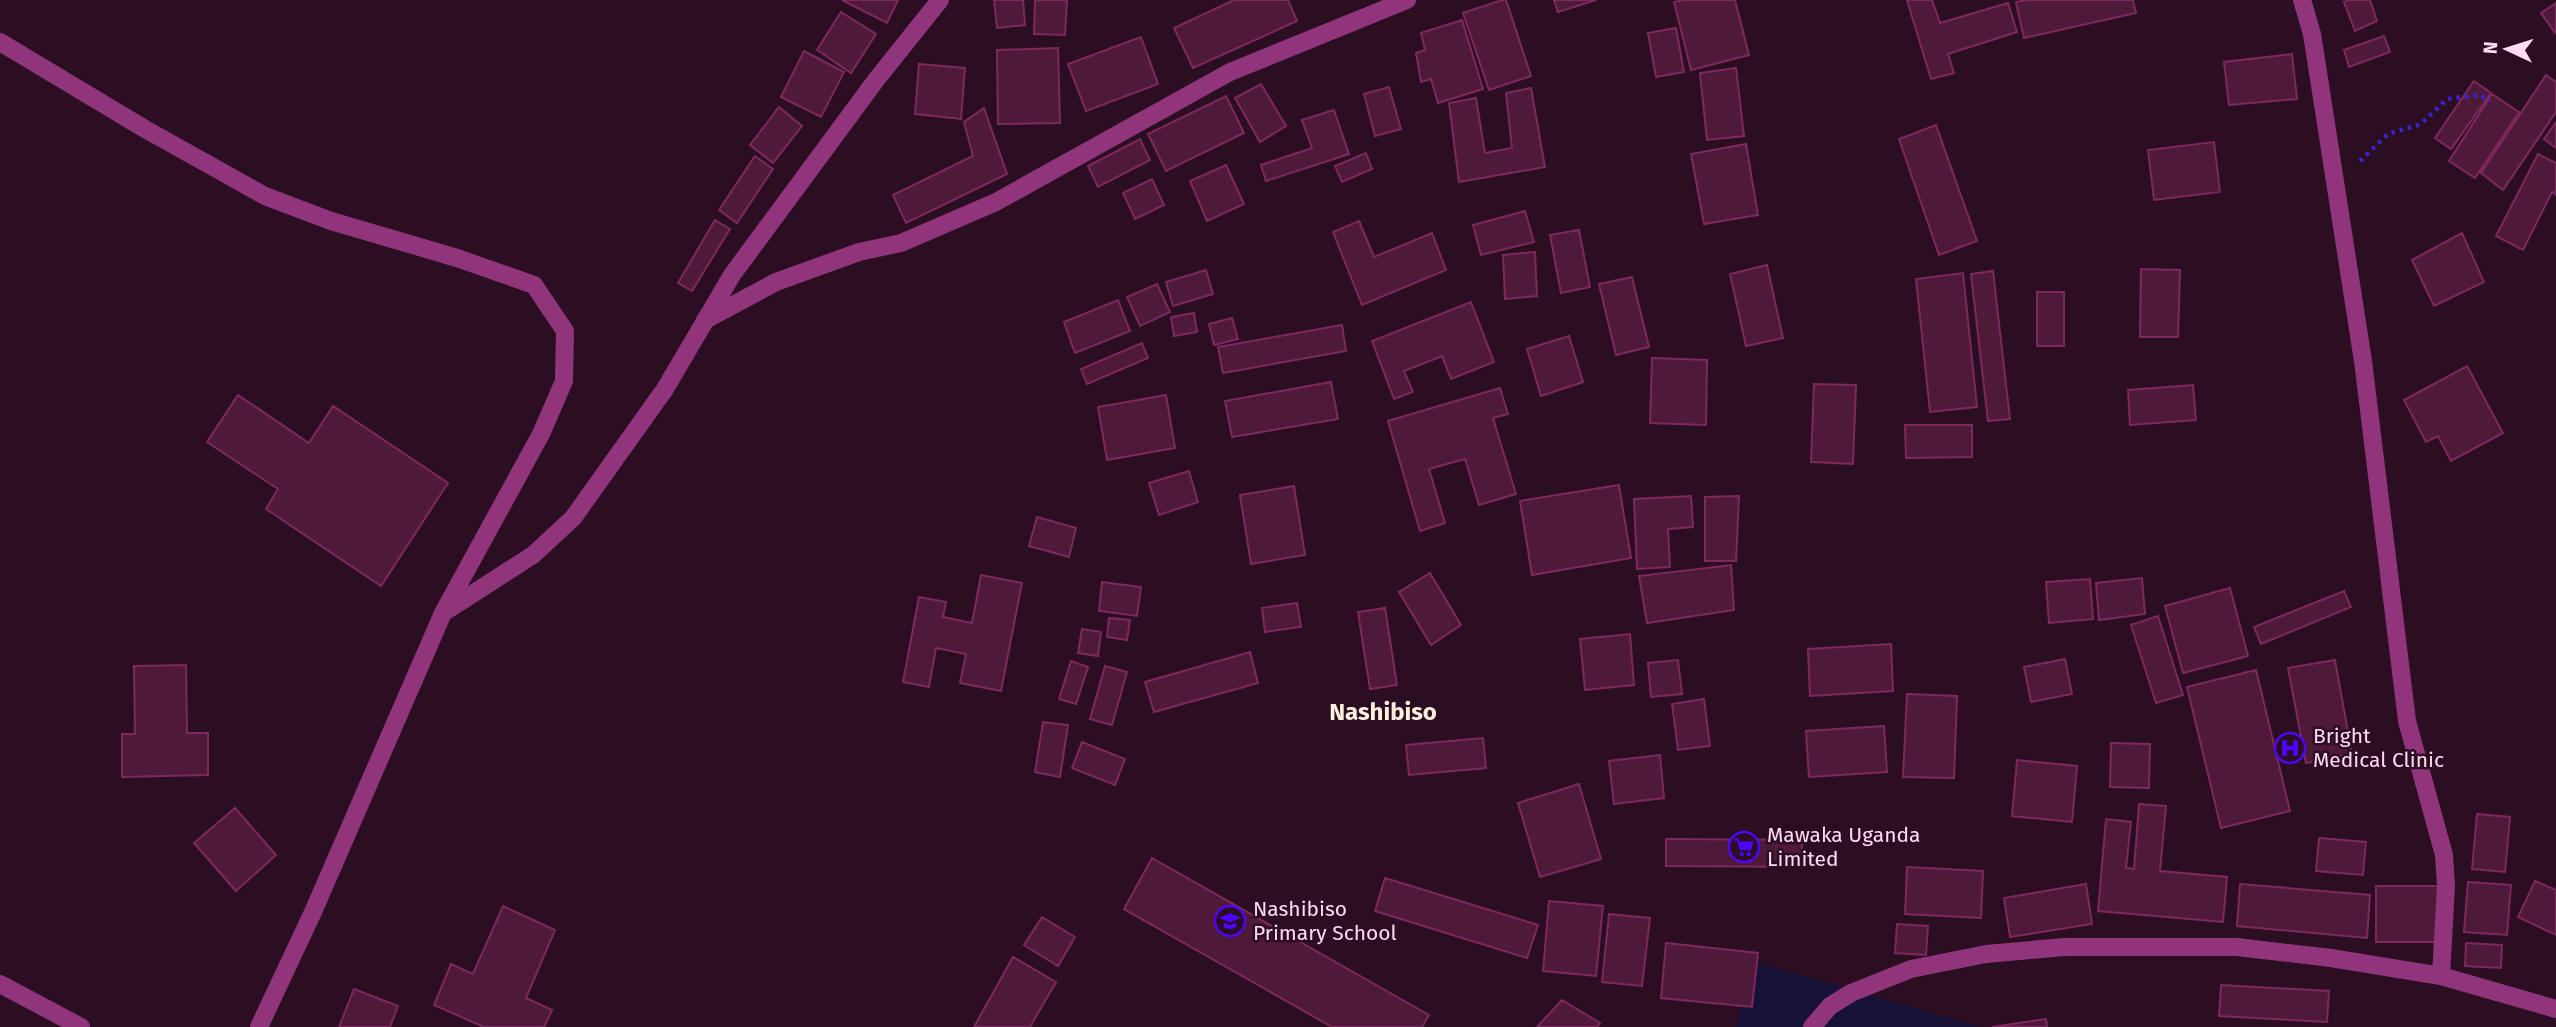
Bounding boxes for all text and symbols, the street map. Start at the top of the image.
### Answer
north arrow [2472,14,2542,84]
text: N [2479,41,2502,55]
district label: Nashibiso [1329,698,1437,726]
place label: Bright Medical Clinic [2313,723,2444,773]
hospital icon: Bright Medical Clinic [2273,731,2307,765]
place label: Mawaka Uganda Limited [1767,822,1920,872]
supermarket icon: Mawaka Uganda Limited [1727,830,1761,864]
place label: Nashibiso Primary School [1253,896,1397,946]
school or university icon: Nashibiso Primary School [1213,904,1247,938]

